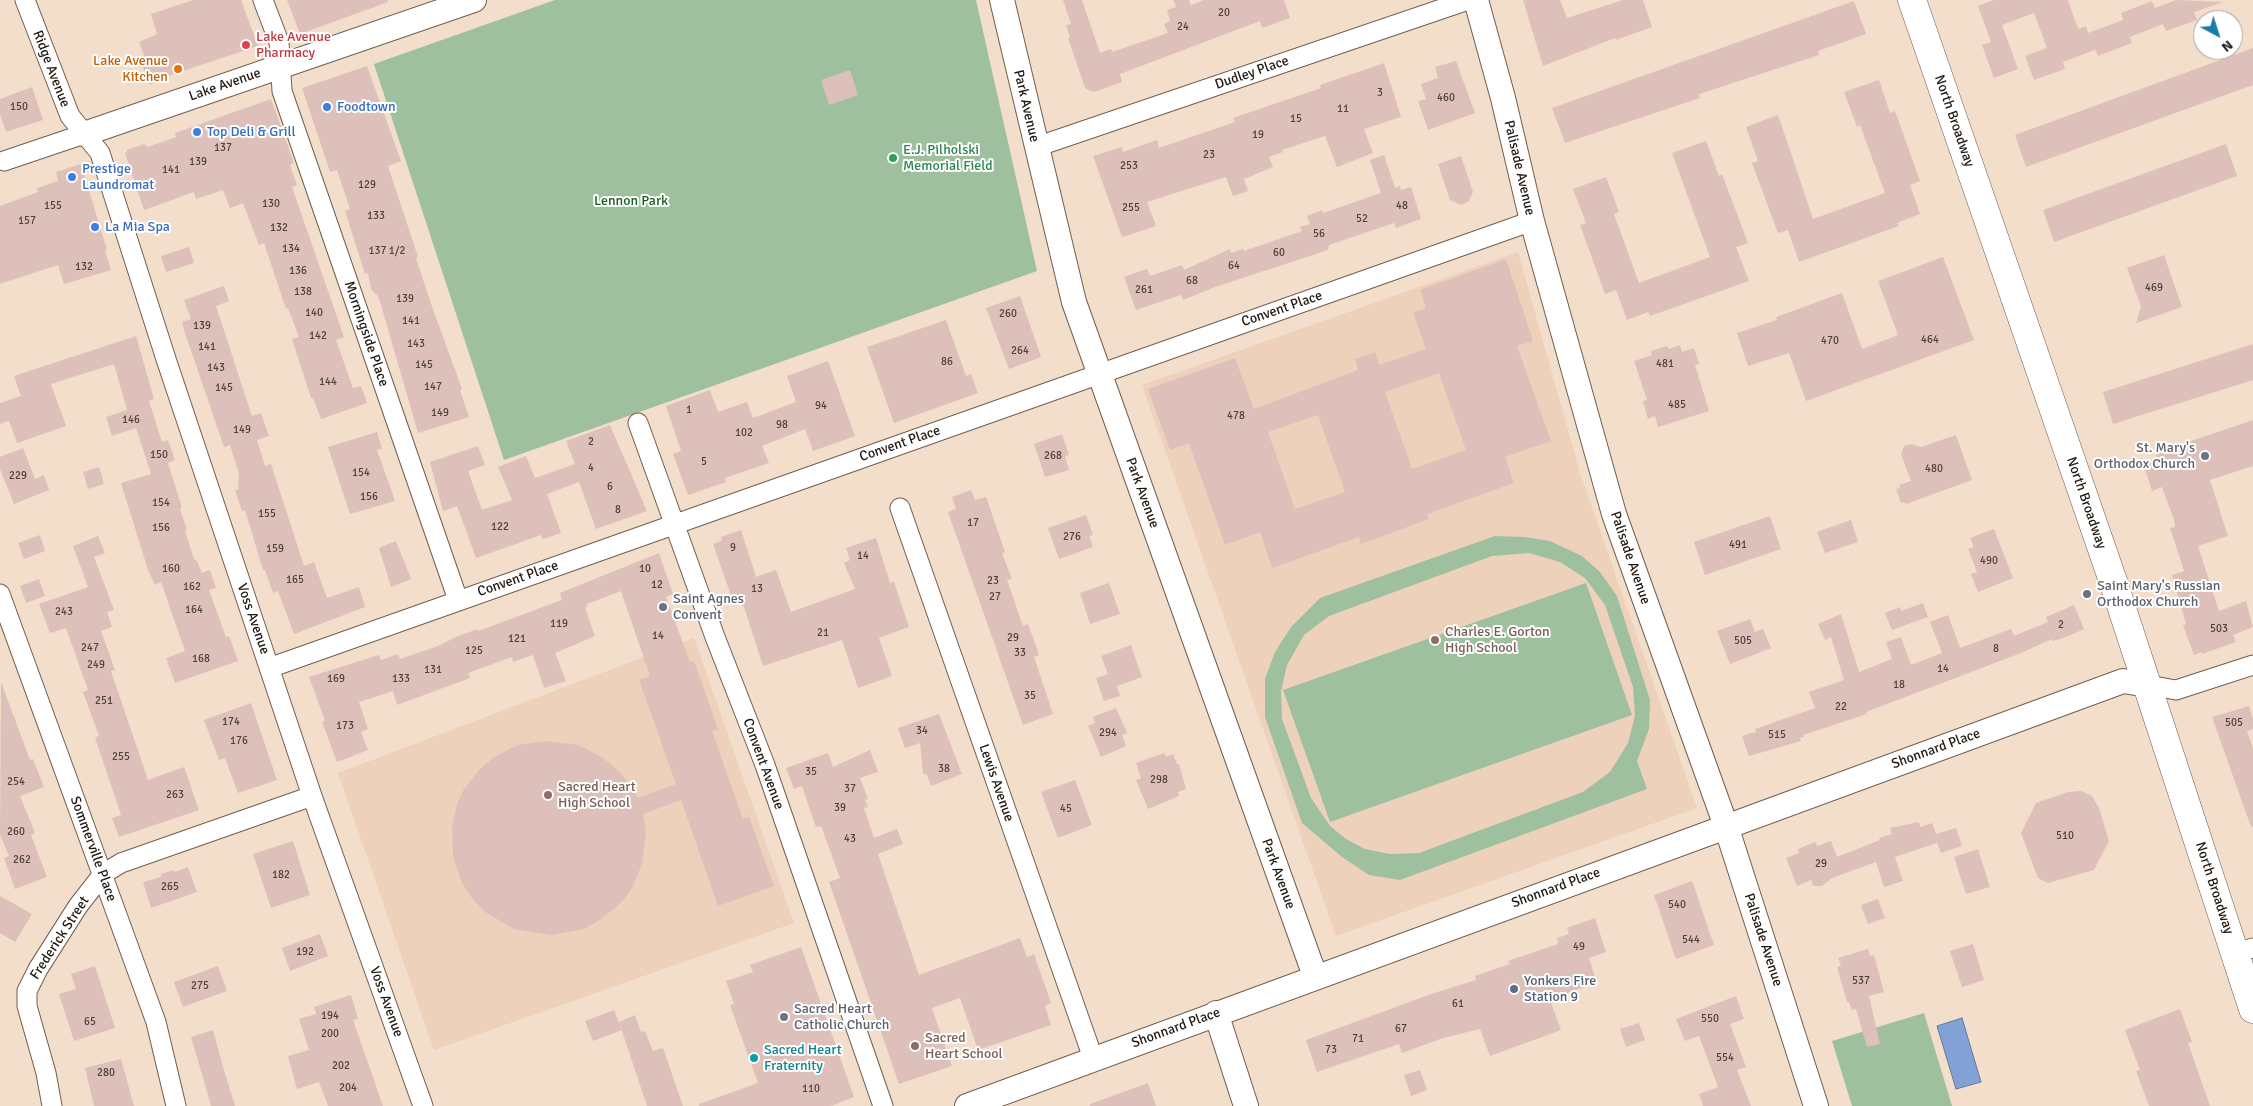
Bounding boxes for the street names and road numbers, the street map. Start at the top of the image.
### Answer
street label: Ridge Avenue [29,28,73,110]
street label: Dudley Place [1213,52,1291,94]
street label: Lake Avenue [187,65,263,105]
street label: Park Avenue [1010,68,1042,144]
street label: North Broadway [1930,73,1978,169]
street label: Palisade Avenue [1500,119,1538,217]
street label: Morningside Place [340,279,392,389]
street label: Convent Place [1239,287,1325,331]
street label: Convent Place [857,422,943,466]
street label: Park Avenue [1121,455,1163,531]
street label: North Broadway [2062,455,2110,551]
street label: Palisade Avenue [1606,509,1654,607]
street label: Convent Place [475,557,561,601]
street label: Voss Avenue [233,581,273,657]
street label: Convent Avenue [739,716,787,812]
street label: Shonnard Place [1889,725,1983,773]
street label: Lewis Avenue [975,742,1017,824]
street label: Sommerville Place [66,794,120,904]
street label: Park Avenue [1257,836,1299,912]
street label: North Broadway [2191,840,2237,936]
street label: Shonnard Place [1509,864,1603,912]
street label: Palisade Avenue [1740,891,1786,989]
street label: Frederick Street [27,893,93,983]
street label: Voss Avenue [365,964,407,1040]
street label: Shonnard Place [1129,1004,1223,1052]

